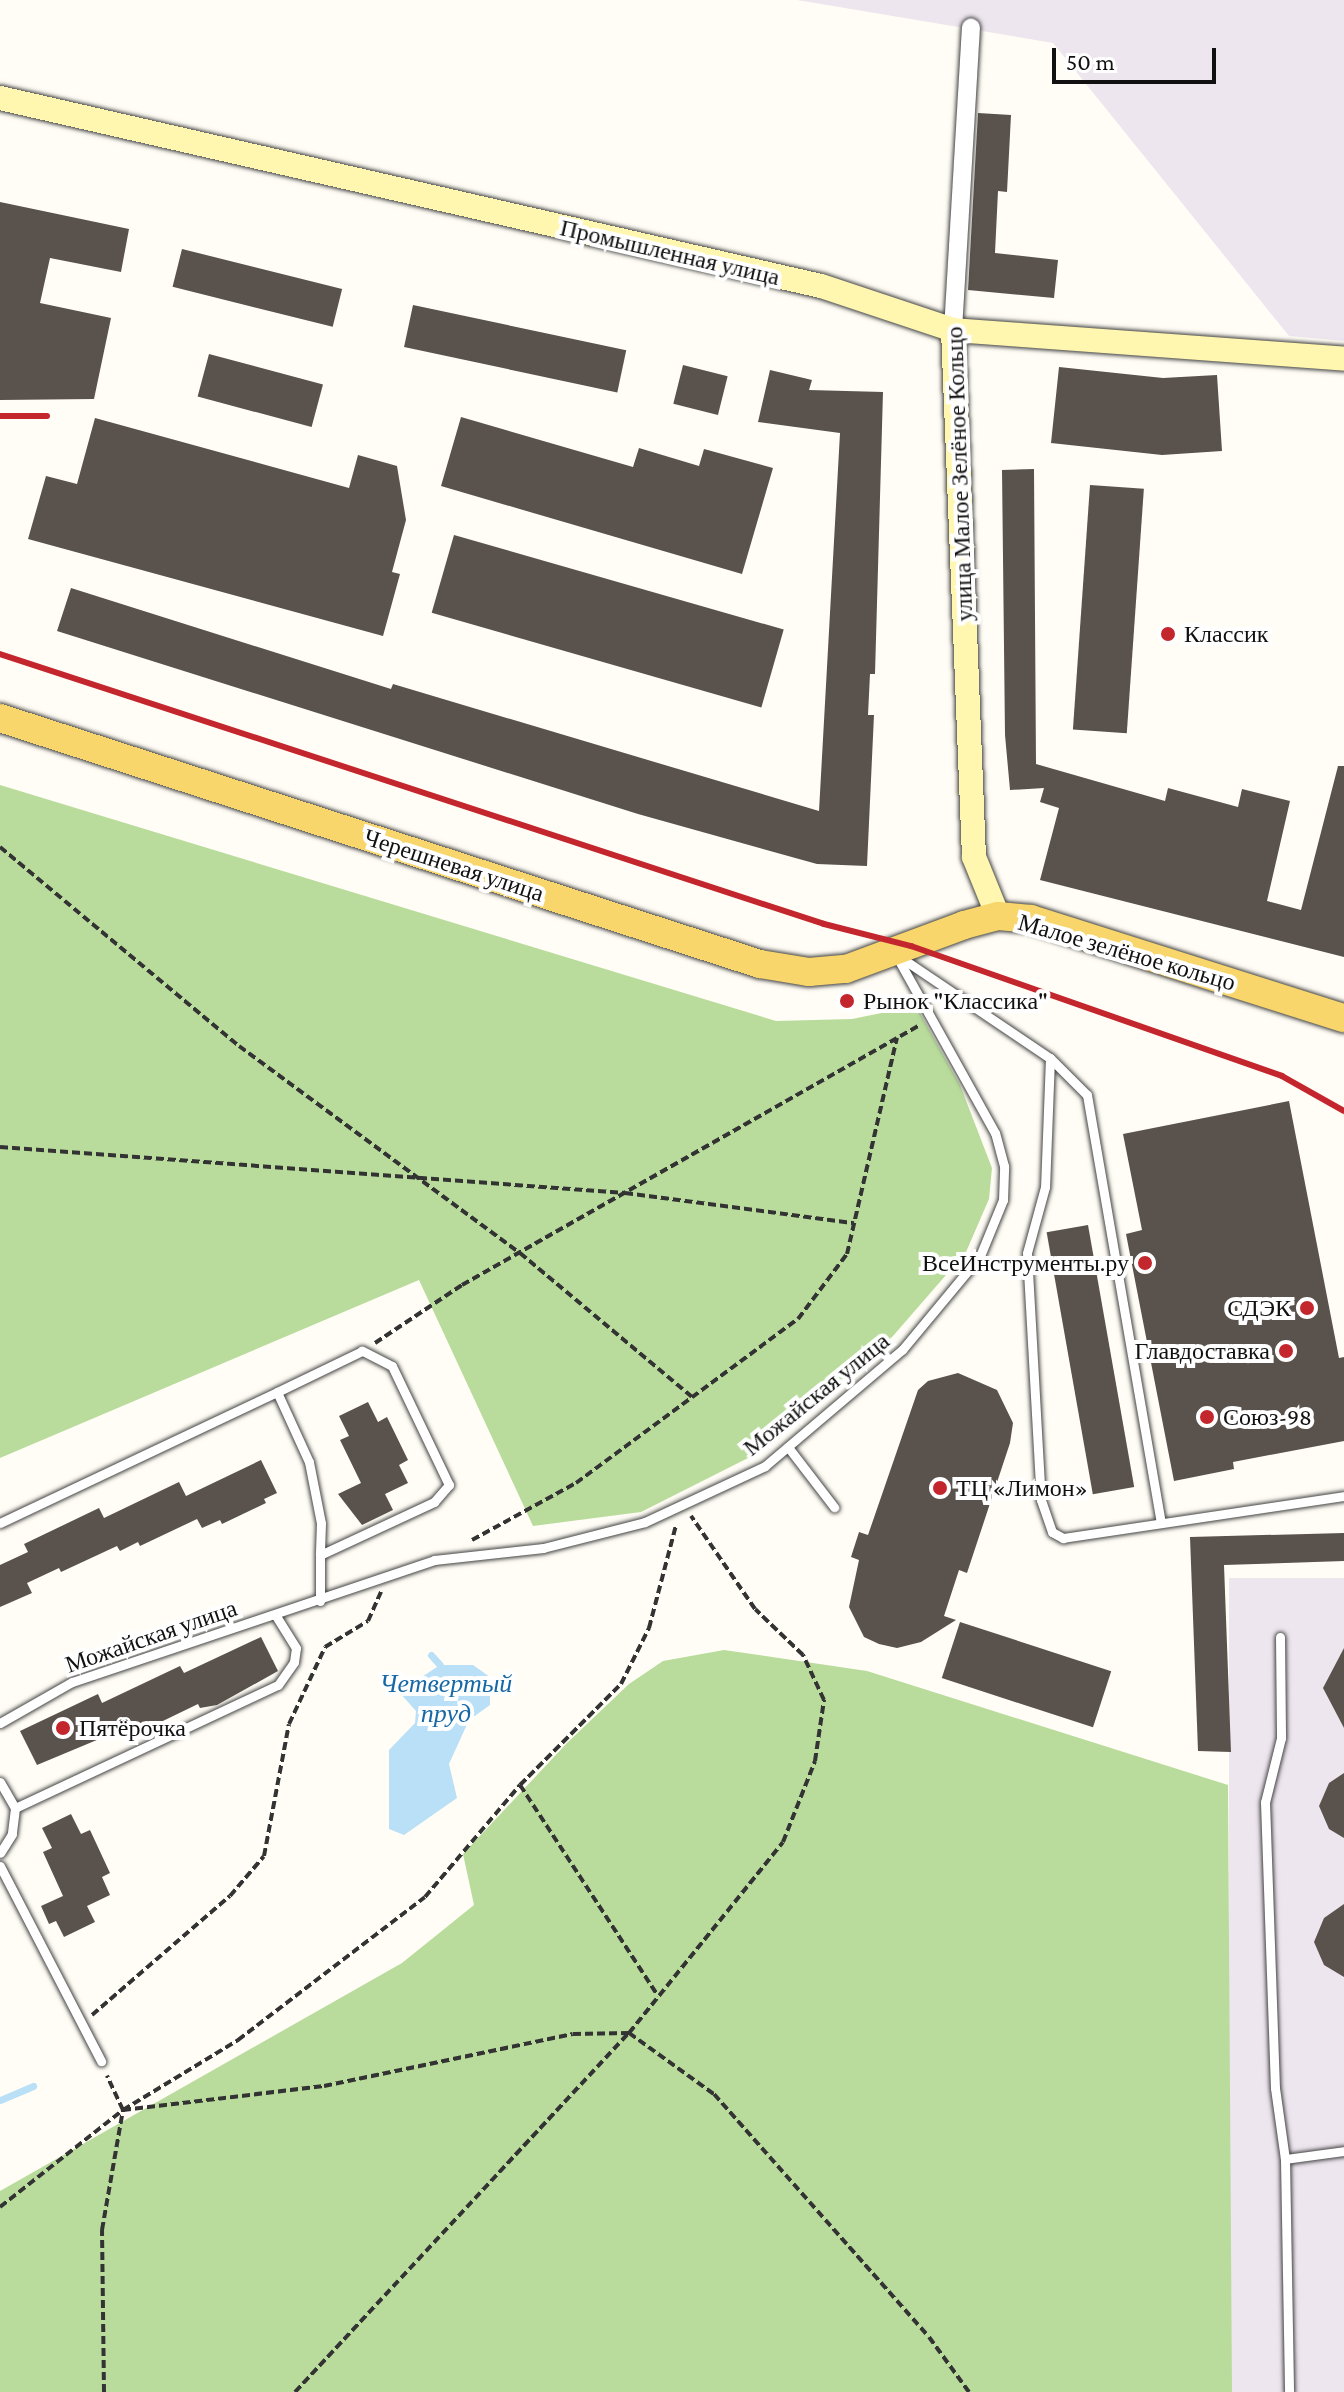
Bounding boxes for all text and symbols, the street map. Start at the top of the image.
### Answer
scale bar [1056,32,1220,82]
text: 50 m [1066,48,1115,75]
street label: Промышленная улица [557,213,783,291]
street label: улица Малое Зелёное Кольцо [939,326,979,622]
place label: Классик [1184,620,1268,648]
marker: Классик [1159,625,1177,643]
street label: Черешневая улица [360,822,548,908]
street label: Малое зелёное кольцо [1015,907,1239,997]
place label: Рынок "Классика" [863,987,1048,1015]
marker: Рынок "Классика" [838,992,856,1010]
place label: ВсеИнструменты.ру [922,1249,1129,1277]
marker: ВсеИнструменты.ру [1136,1254,1154,1272]
place label: СДЭК [1227,1294,1291,1322]
marker: СДЭК [1298,1299,1316,1317]
street label: Можайская улица [737,1326,895,1462]
place label: Главдоставка [1134,1337,1270,1365]
marker: Главдоставка [1277,1342,1295,1360]
place label: Союз-98 [1223,1403,1312,1431]
marker: Союз-98 [1198,1408,1216,1426]
place label: ТЦ «Лимон» [956,1474,1088,1502]
marker: ТЦ «Лимон» [931,1479,949,1497]
street label: Можайская улица [61,1593,241,1679]
water label: Четвертый пруд [380,1668,512,1730]
place label: Пятёрочка [79,1714,186,1742]
marker: Пятёрочка [54,1719,72,1737]

